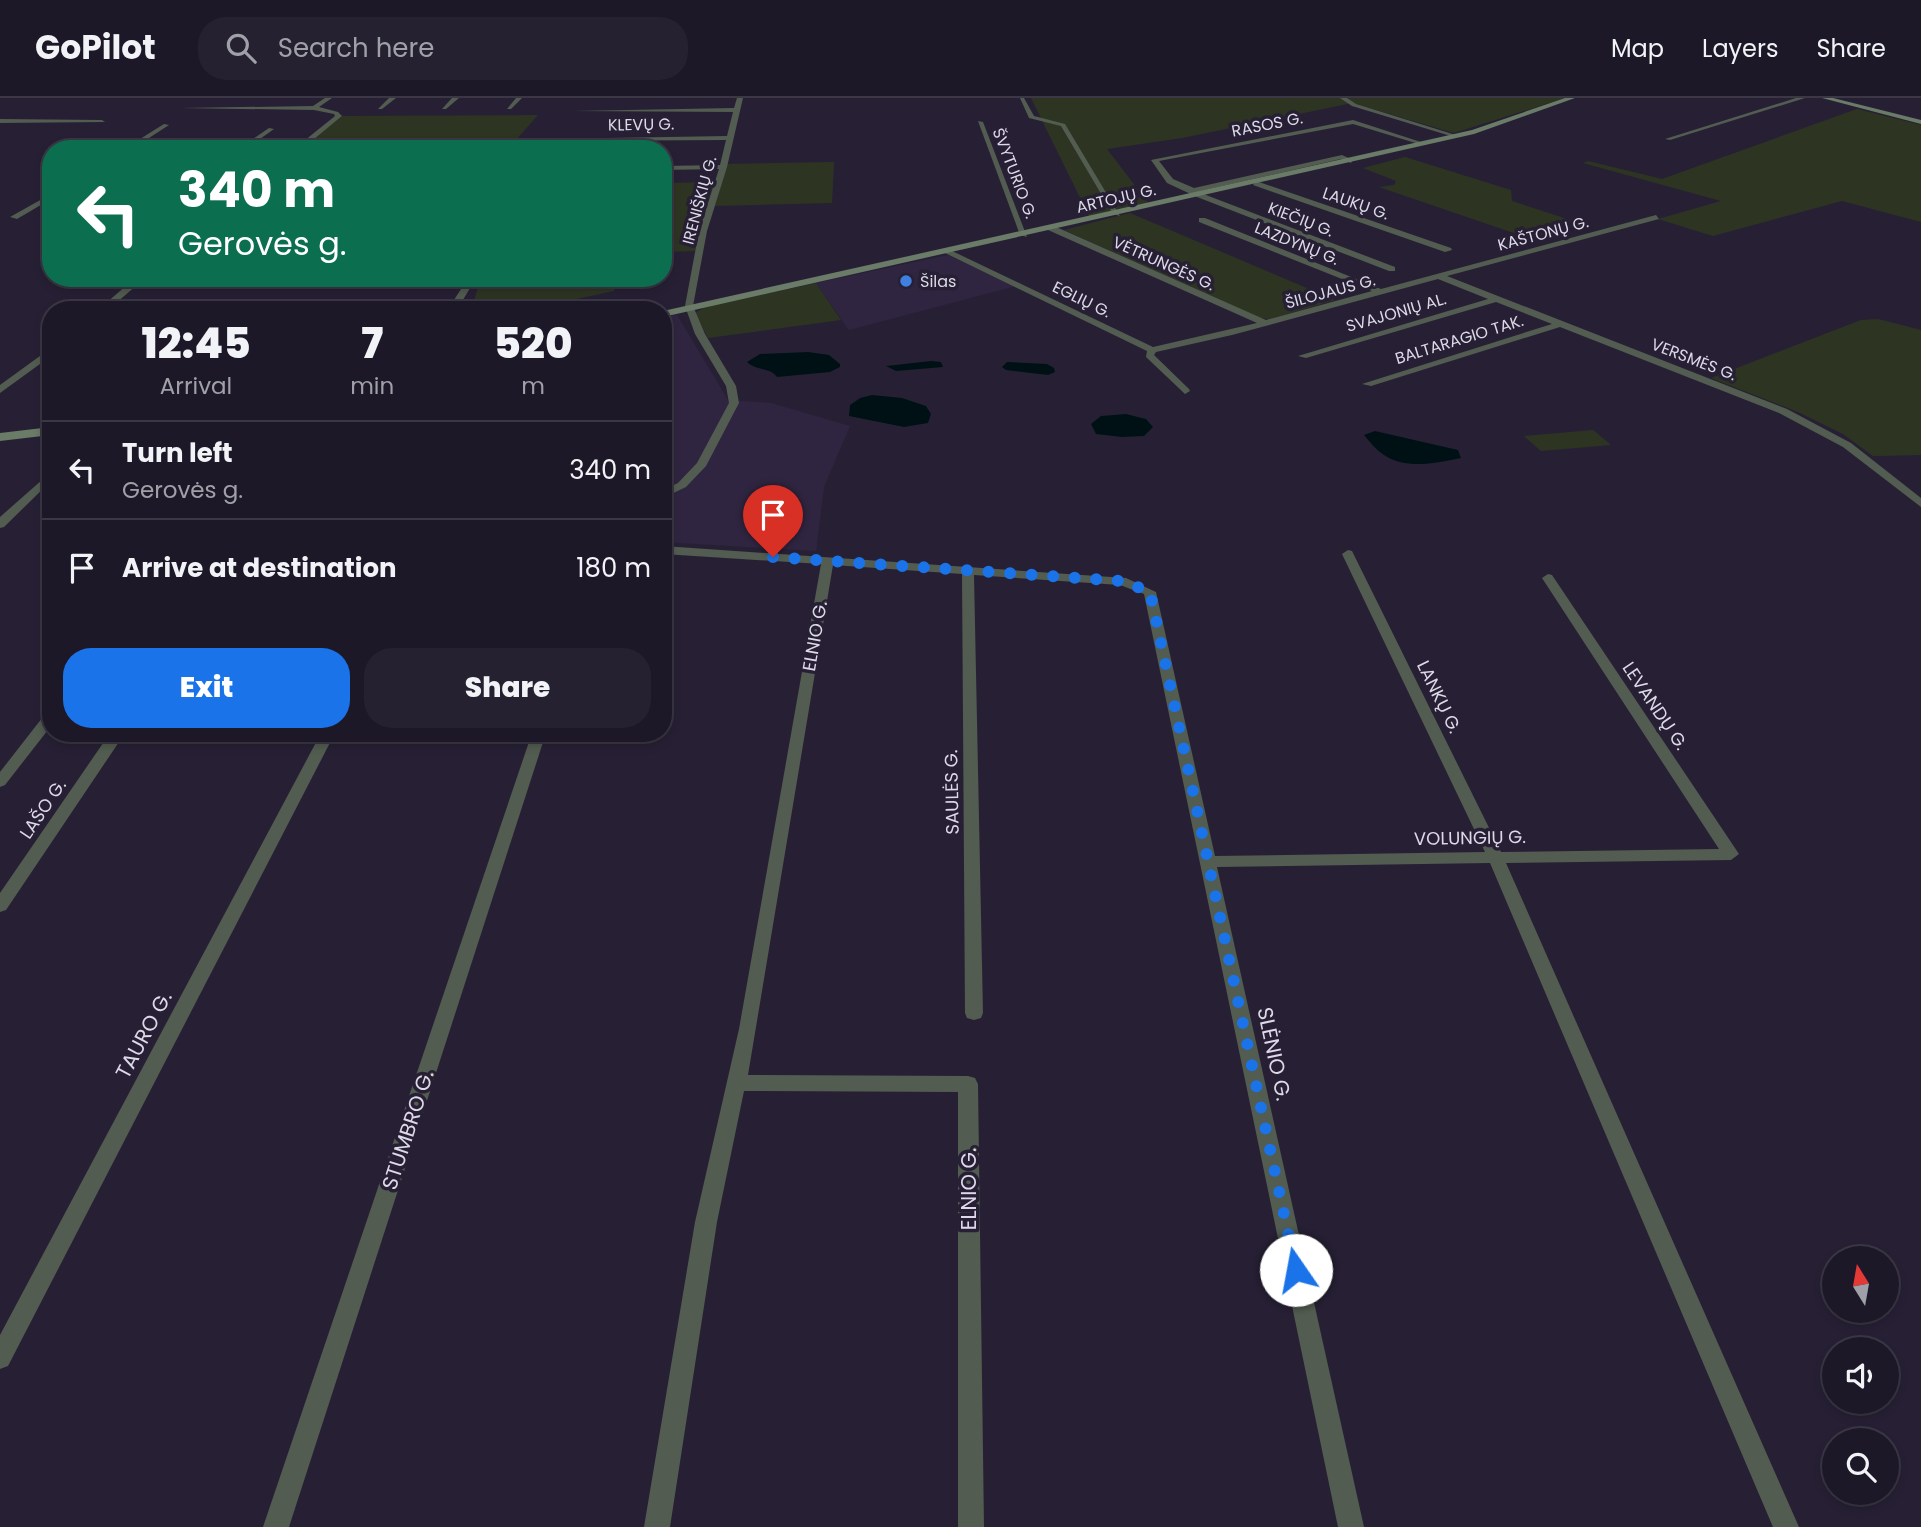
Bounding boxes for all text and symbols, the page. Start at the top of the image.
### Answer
search box [198,17,688,80]
text: GoPilot [35,24,156,71]
icon: search [222,29,260,67]
text: Search here [278,30,434,66]
text: Map [1611,32,1664,65]
text: Layers [1702,32,1778,65]
text: Share [1816,32,1886,65]
street label: RASOS G. [1230,106,1305,143]
street label: KLEVŲ G. [608,112,674,137]
street label: ŠVYTURIO G. [987,125,1042,222]
street label: IRENIŠKIŲ G. [677,153,722,247]
text: 340 m [178,156,335,224]
icon: left [63,168,154,259]
street label: ARTOJŲ G. [1074,178,1158,219]
street label: LAUKŲ G. [1319,181,1392,226]
street label: KIEČIŲ G. [1265,196,1337,243]
street label: KAŠTONŲ G. [1495,210,1591,257]
street label: LAZDYNŲ G. [1251,216,1342,271]
text: Gerovės g. [178,221,347,266]
street label: VĖTRUNGĖS G. [1109,231,1219,296]
street label: ŠILOJAUS G. [1283,268,1378,315]
place label: Šilas [920,270,956,293]
marker: Šilas [898,273,914,289]
street label: EGLIŲ G. [1049,275,1115,323]
street label: SVAJONIŲ AL. [1343,287,1449,338]
street label: BALTARAGIO TAK. [1392,309,1526,370]
text: 12:45 [141,314,251,373]
text: 7 [361,314,383,373]
text: 520 [494,314,573,373]
street label: VERSMĖS G. [1648,333,1740,386]
text: Arrival [160,370,232,402]
text: min [350,370,394,402]
text: m [521,370,545,402]
text: Turn left [122,435,233,471]
icon: left [63,451,101,489]
text: 340 m [569,452,651,488]
text: Gerovės g. [122,474,243,506]
pin [743,485,803,557]
icon: arrive [754,496,792,534]
icon: arrive [63,549,101,587]
text: Arrive at destination [122,550,397,586]
text: 180 m [576,550,651,586]
street label: ELNIO G. [796,599,833,673]
button: Exit [63,648,350,728]
button: Share [364,648,651,728]
street label: LANKŲ G. [1411,656,1468,737]
street label: LEVANDŲ G. [1617,657,1694,755]
street label: SAULĖS G. [938,749,965,835]
street label: LAŠO G. [13,774,72,844]
street label: VOLUNGIŲ G. [1414,824,1526,851]
street label: TAURO G. [108,986,179,1084]
street label: SLĖNIO G. [1250,1004,1299,1103]
street label: STUMBRO G. [375,1066,441,1194]
street label: ELNIO G. [954,1148,983,1230]
position arrow [1259,1233,1333,1307]
north arrow [1822,1246,1899,1323]
map controls [1822,1246,1899,1505]
button: sound [1822,1337,1899,1414]
button: search [1822,1428,1899,1505]

